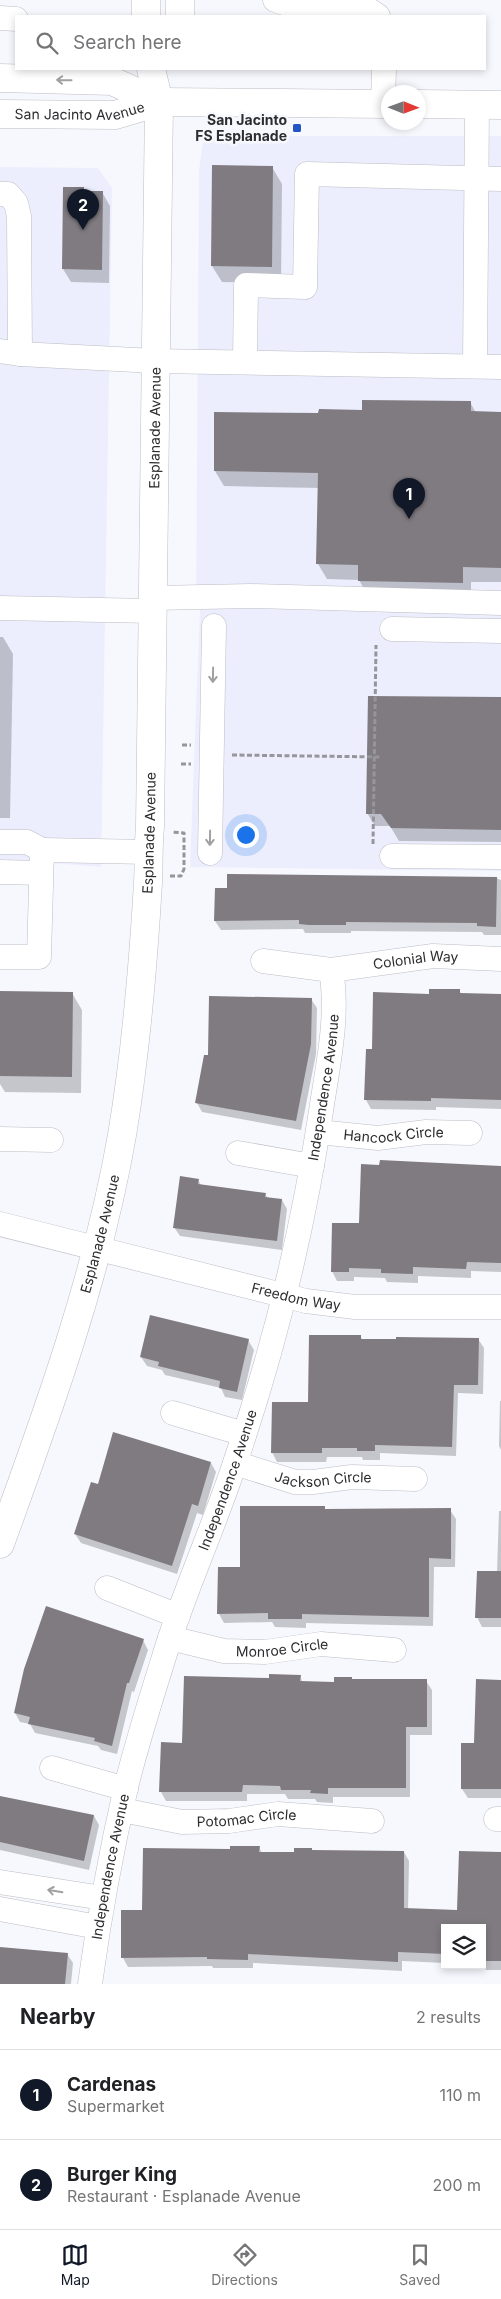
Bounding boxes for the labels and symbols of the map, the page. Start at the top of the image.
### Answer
one-way arrow [56,75,72,85]
north arrow [381,85,426,130]
street label: San Jacinto Avenue [15,98,146,123]
place label: San Jacinto FS Esplanade [195,111,287,144]
marker: San Jacinto FS Esplanade [291,122,303,134]
pin: 2 [67,189,99,230]
street label: Esplanade Avenue [145,367,164,489]
pin: 1 [393,478,425,519]
one-way arrow [208,666,218,683]
street label: Esplanade Avenue [138,772,159,894]
your location [233,822,259,848]
one-way arrow [205,829,215,845]
street label: Colonial Way [372,947,459,972]
street label: Independence Avenue [304,1014,342,1162]
street label: Hancock Circle [343,1123,444,1146]
street label: Esplanade Avenue [76,1173,122,1295]
street label: Freedom Way [250,1279,342,1313]
street label: Independence Avenue [194,1407,260,1553]
street label: Jackson Circle [273,1467,372,1491]
street label: Monroe Circle [236,1635,329,1660]
street label: Independence Avenue [88,1792,132,1941]
street label: Potomac Circle [196,1805,297,1830]
one-way arrow [47,1885,63,1895]

